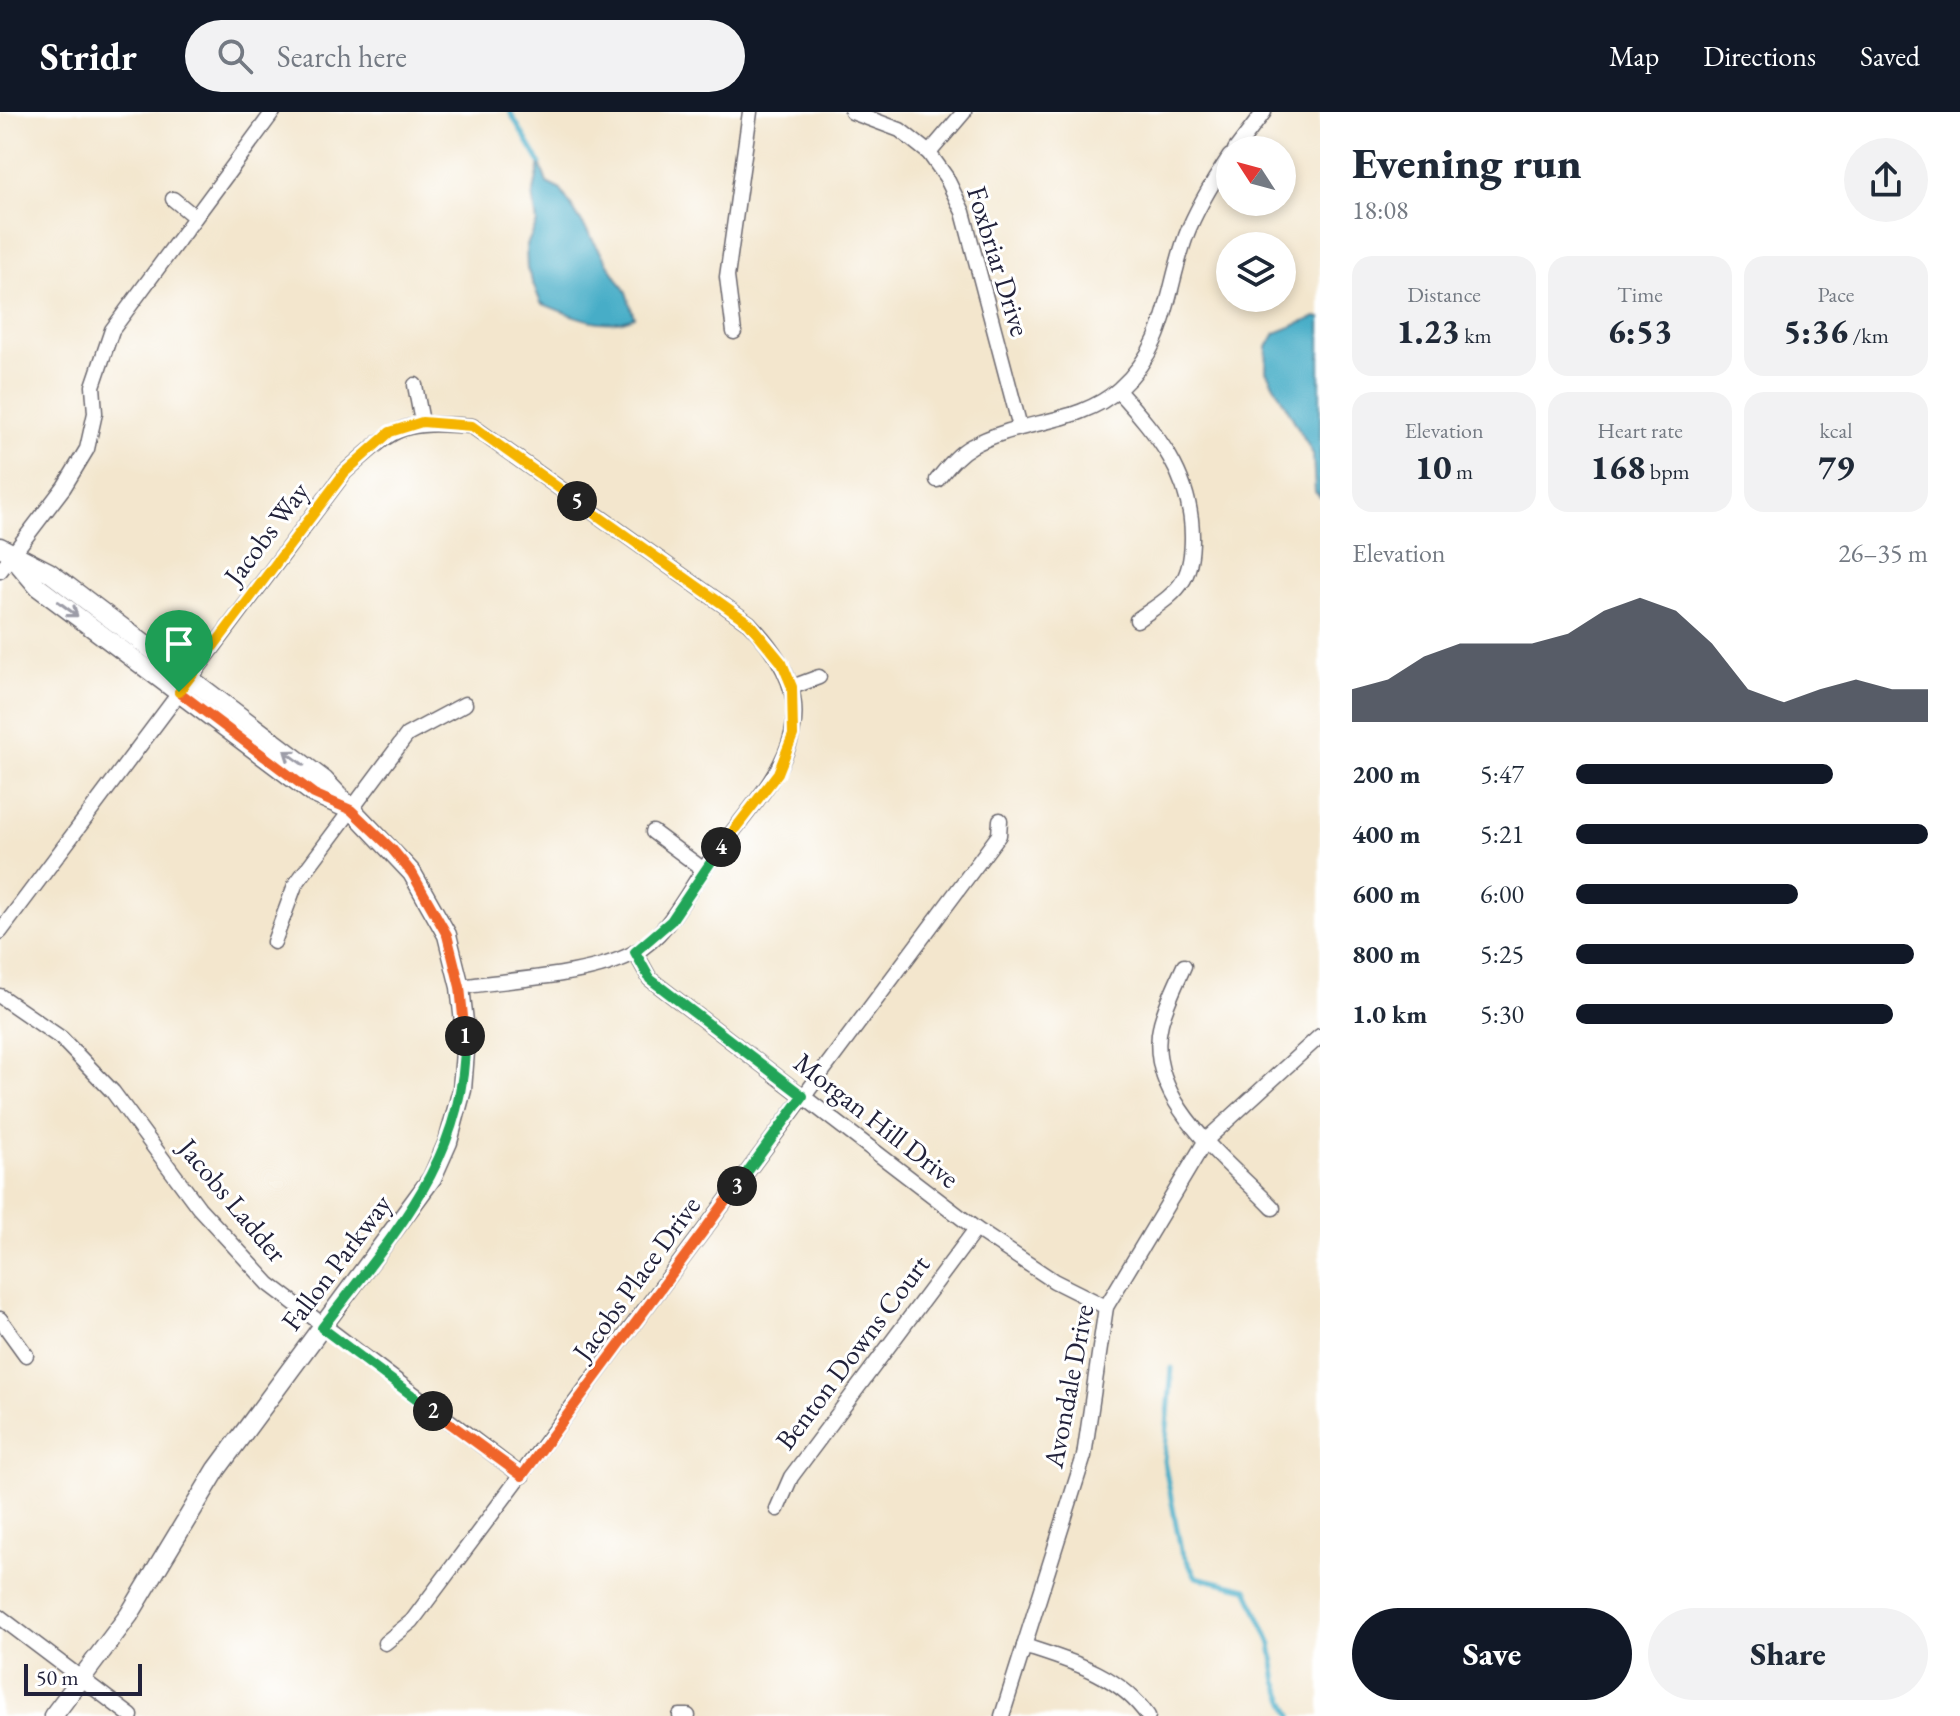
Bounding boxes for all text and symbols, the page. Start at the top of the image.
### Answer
search box [185,20,745,92]
text: Stridr [40,32,137,81]
icon: search [213,34,257,78]
text: Search here [277,37,407,76]
text: Map [1609,38,1659,74]
text: Directions [1703,38,1816,74]
text: Saved [1860,38,1920,74]
text: Evening run [1352,134,1582,191]
north arrow [1216,136,1296,216]
map controls [1216,136,1296,312]
button: share [1844,138,1928,222]
street label: Foxbriar Drive [959,182,1039,340]
text: 18:08 [1352,193,1408,227]
button: layers [1216,232,1296,312]
text: Distance [1407,280,1481,309]
text: Time [1617,280,1663,309]
text: Pace [1818,280,1854,309]
text: 1.23 [1396,309,1460,353]
text: 6:53 [1608,309,1672,353]
text: 5:36 [1783,309,1848,353]
text: km [1460,321,1492,350]
text: /km [1848,321,1889,350]
text: Elevation [1404,416,1484,445]
text: Heart rate [1597,416,1683,445]
text: kcal [1819,416,1853,445]
text: 10 [1415,445,1452,489]
text: 168 [1590,445,1645,489]
text: 79 [1818,445,1854,489]
text: m [1452,457,1473,486]
text: bpm [1645,457,1690,486]
street label: Jacobs Way [214,473,317,594]
pin: 5 [557,481,597,521]
text: 5 [571,486,583,515]
text: Elevation [1352,536,1446,570]
text: 26–35 m [1838,536,1928,570]
one-way arrow [57,600,78,617]
pin [145,610,213,692]
icon: arrive [157,622,201,666]
one-way arrow [283,749,305,766]
text: 200 m [1352,757,1420,791]
text: 5:47 [1480,757,1524,791]
text: 400 m [1352,817,1420,851]
text: 5:21 [1480,817,1524,851]
pin: 4 [701,827,741,867]
text: 4 [715,832,727,861]
text: 600 m [1352,877,1420,911]
text: 6:00 [1480,877,1524,911]
text: 800 m [1352,937,1420,971]
text: 5:25 [1480,937,1524,971]
text: 1.0 km [1352,997,1427,1031]
text: 5:30 [1480,997,1524,1031]
pin: 1 [445,1016,485,1056]
text: 1 [459,1021,471,1050]
street label: Morgan Hill Drive [787,1044,967,1196]
street label: Jacobs Ladder [170,1129,296,1270]
pin: 3 [717,1166,757,1206]
text: 3 [731,1171,743,1200]
street label: Fallon Parkway [273,1186,400,1338]
street label: Jacobs Place Drive [563,1188,708,1369]
street label: Benton Downs Court [767,1247,937,1457]
street label: Avondale Drive [1034,1301,1102,1472]
pin: 2 [413,1391,453,1431]
text: 2 [427,1396,439,1425]
button: Save [1352,1608,1632,1700]
button: Share [1648,1608,1928,1700]
scale bar [24,1660,142,1696]
text: 50 m [36,1663,79,1692]

